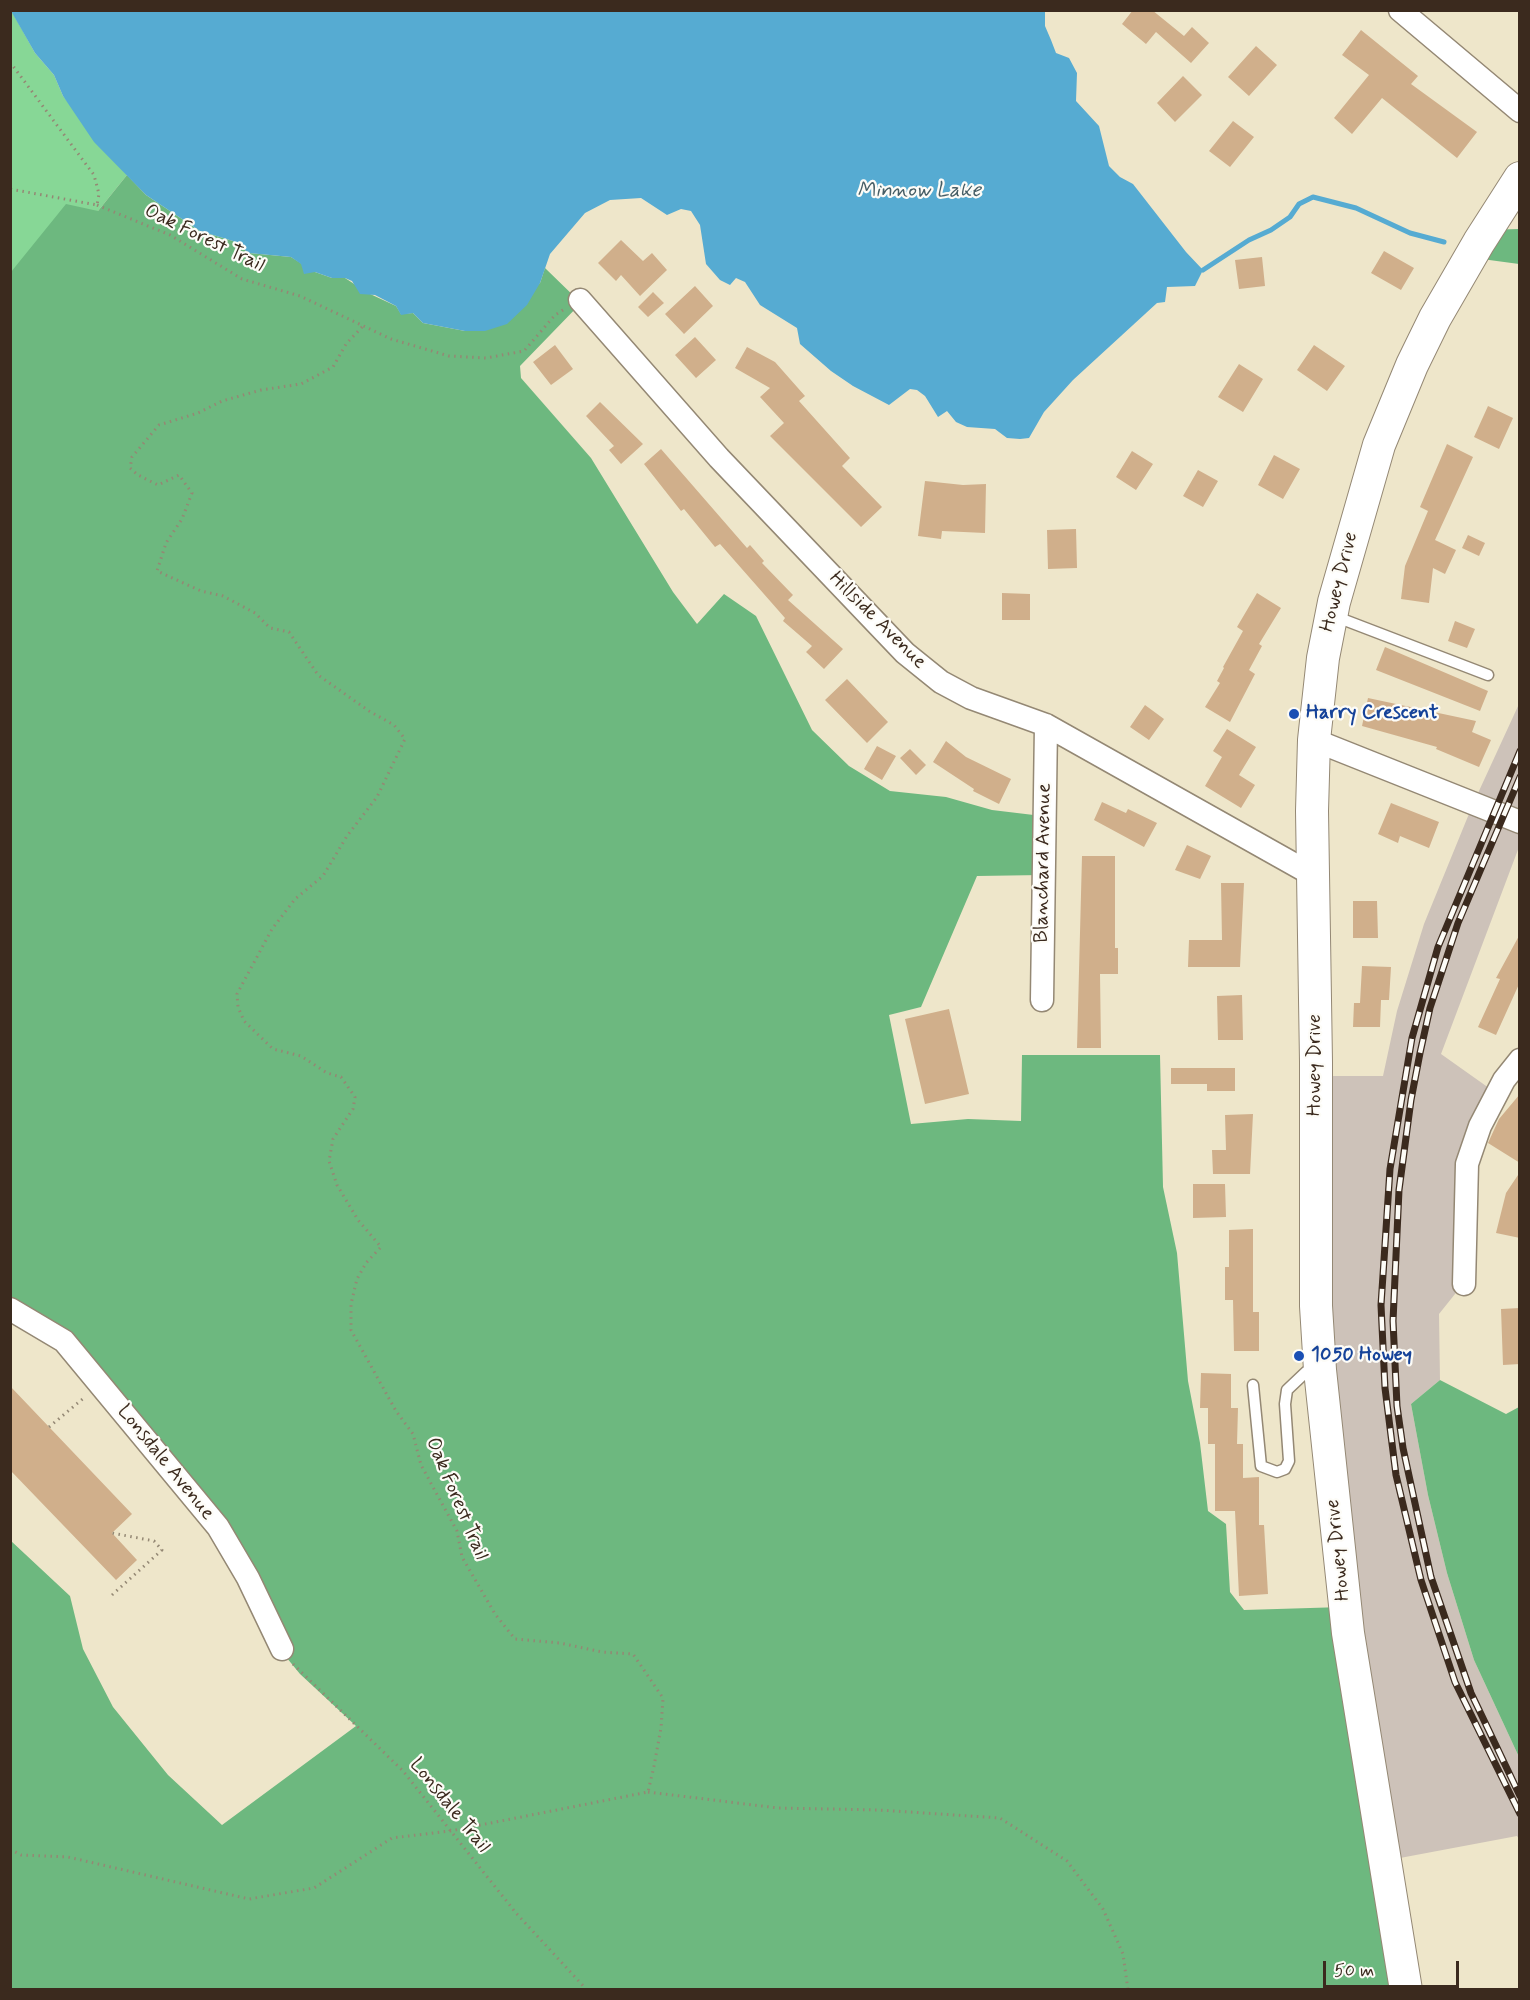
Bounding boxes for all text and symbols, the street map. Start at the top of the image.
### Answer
water label: Minnow Lake [857,179,981,205]
street label: Oak Forest Trail [140,200,268,278]
street label: Howey Drive [1316,529,1364,635]
street label: Hillside Avenue [823,567,931,675]
place label: Harry Crescent [1306,702,1438,726]
marker: Harry Crescent [1287,707,1301,721]
street label: Blanchard Avenue [1031,783,1057,943]
street label: Howey Drive [1304,1014,1328,1116]
place label: 1050 Howey [1311,1344,1412,1368]
marker: 1050 Howey [1292,1349,1306,1363]
street label: Lonsdale Avenue [111,1401,219,1525]
street label: Oak Forest Trail [419,1434,493,1564]
street label: Howey Drive [1322,1498,1356,1602]
street label: Lonsdale Trail [404,1754,494,1858]
scale bar [1326,1949,1462,1987]
text: 50 m [1334,1959,1374,1983]

